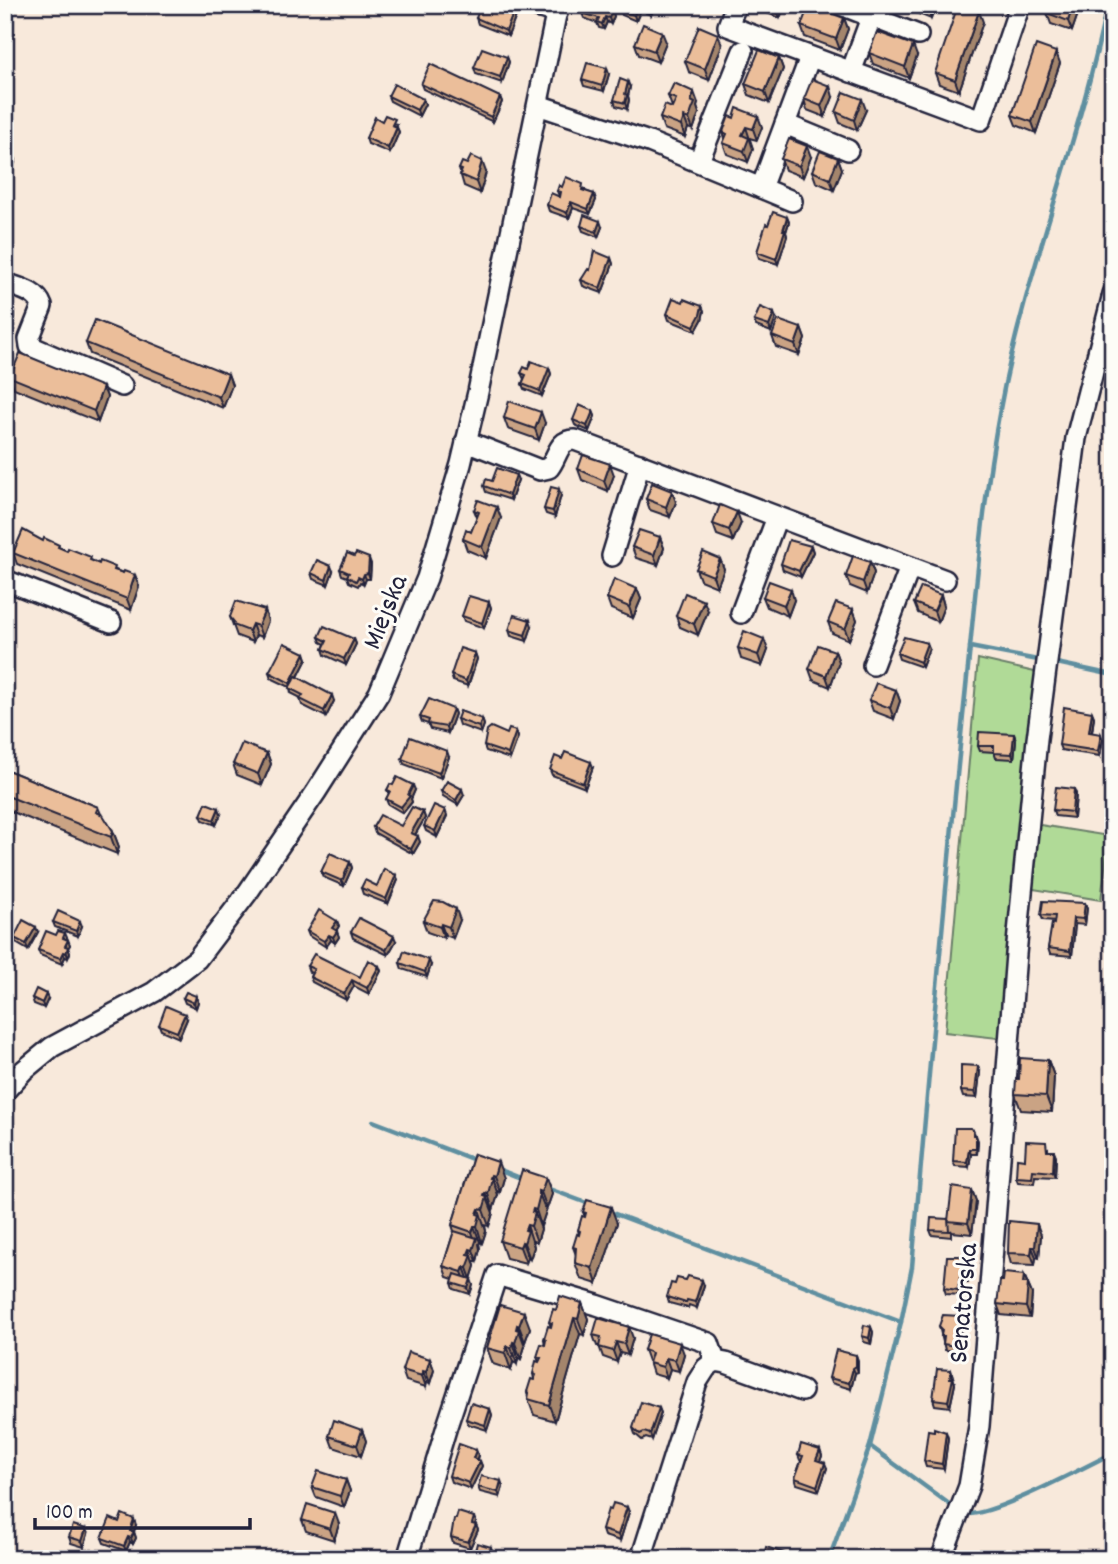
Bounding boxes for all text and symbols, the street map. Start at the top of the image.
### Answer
street label: Miejska [355,569,421,656]
street label: Senatorska [941,1241,991,1365]
scale bar [35,1487,250,1531]
text: 100 m [46,1499,93,1529]

